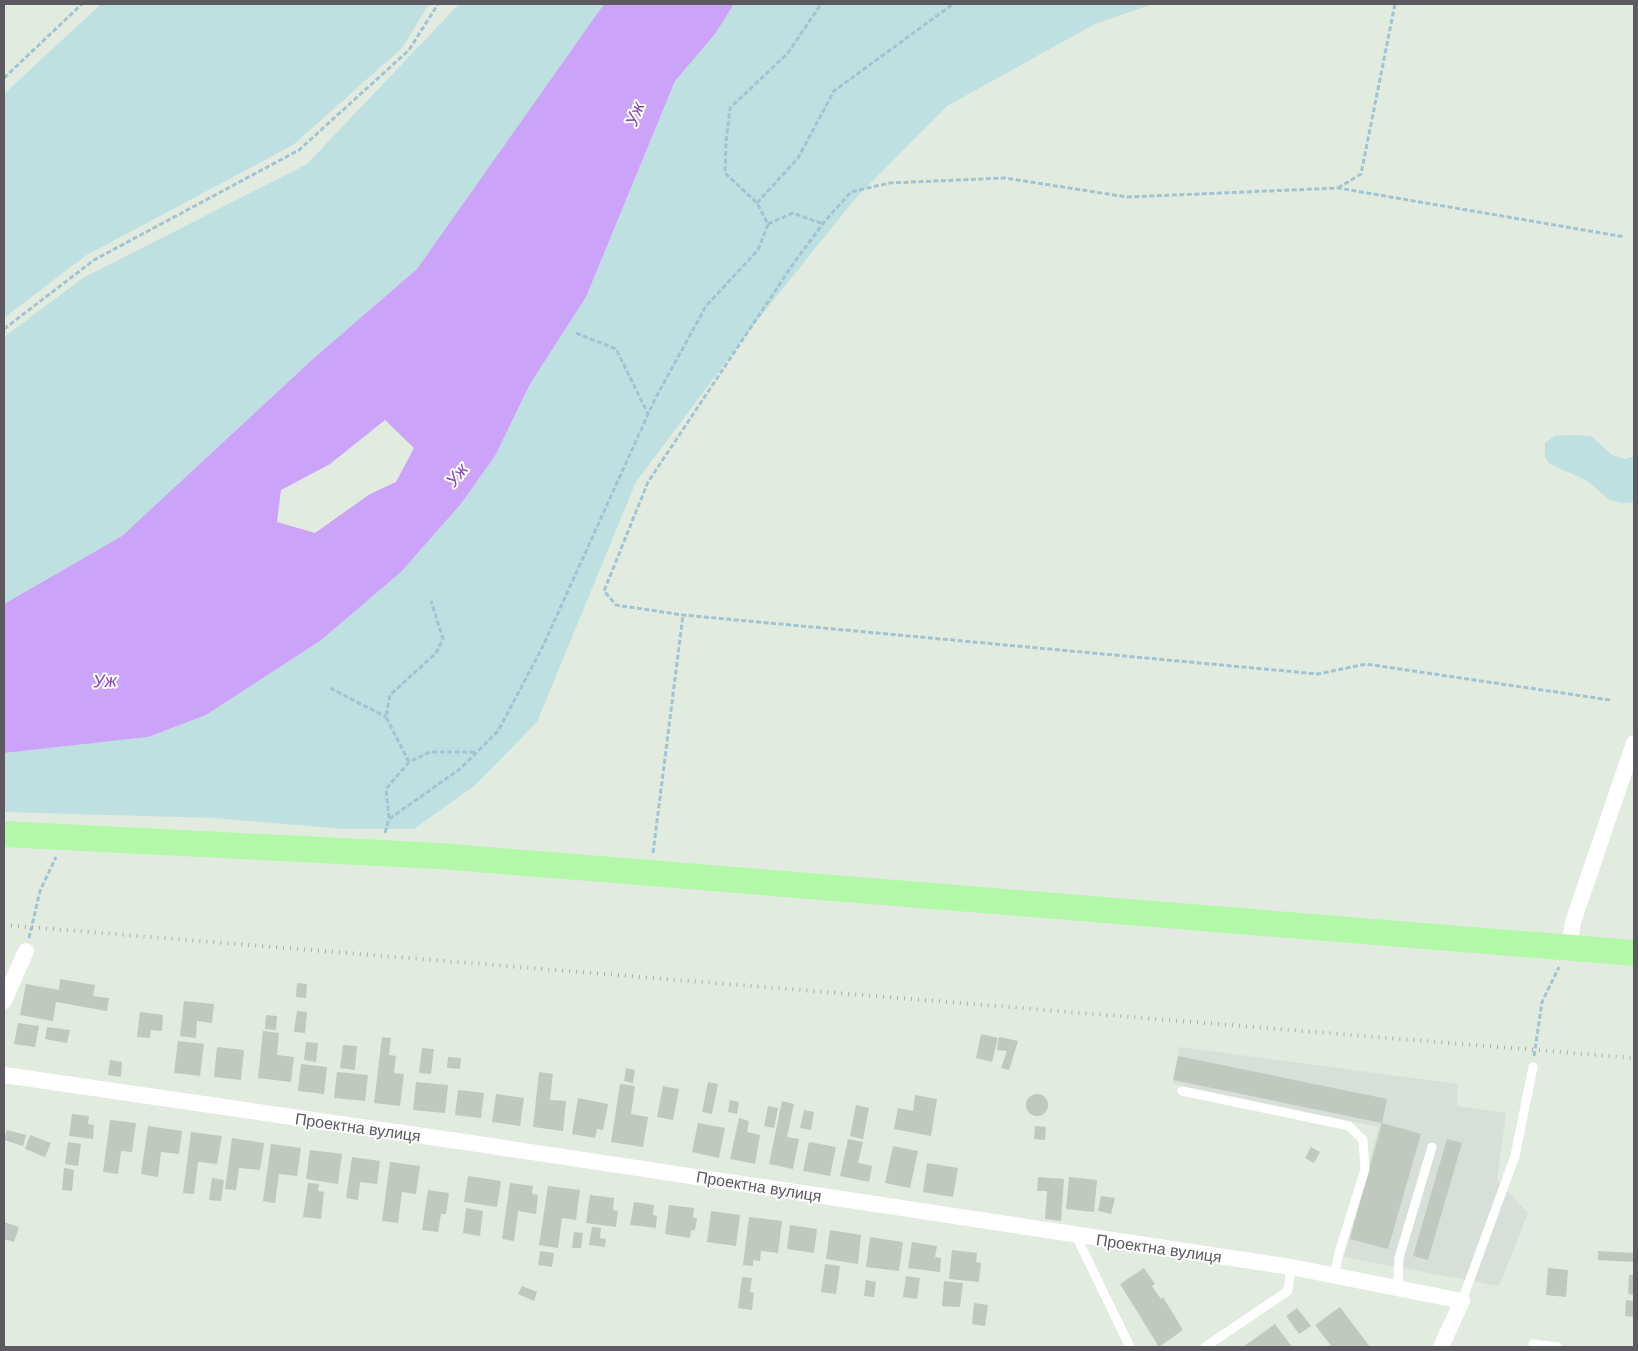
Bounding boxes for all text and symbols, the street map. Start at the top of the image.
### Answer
water label: Уж [621,98,649,129]
water label: Уж [441,458,473,491]
water label: Уж [92,670,119,692]
street label: Проектна вулиця [294,1110,422,1145]
street label: Проектна вулиця [695,1168,823,1205]
street label: Проектна вулиця [1095,1231,1223,1266]

